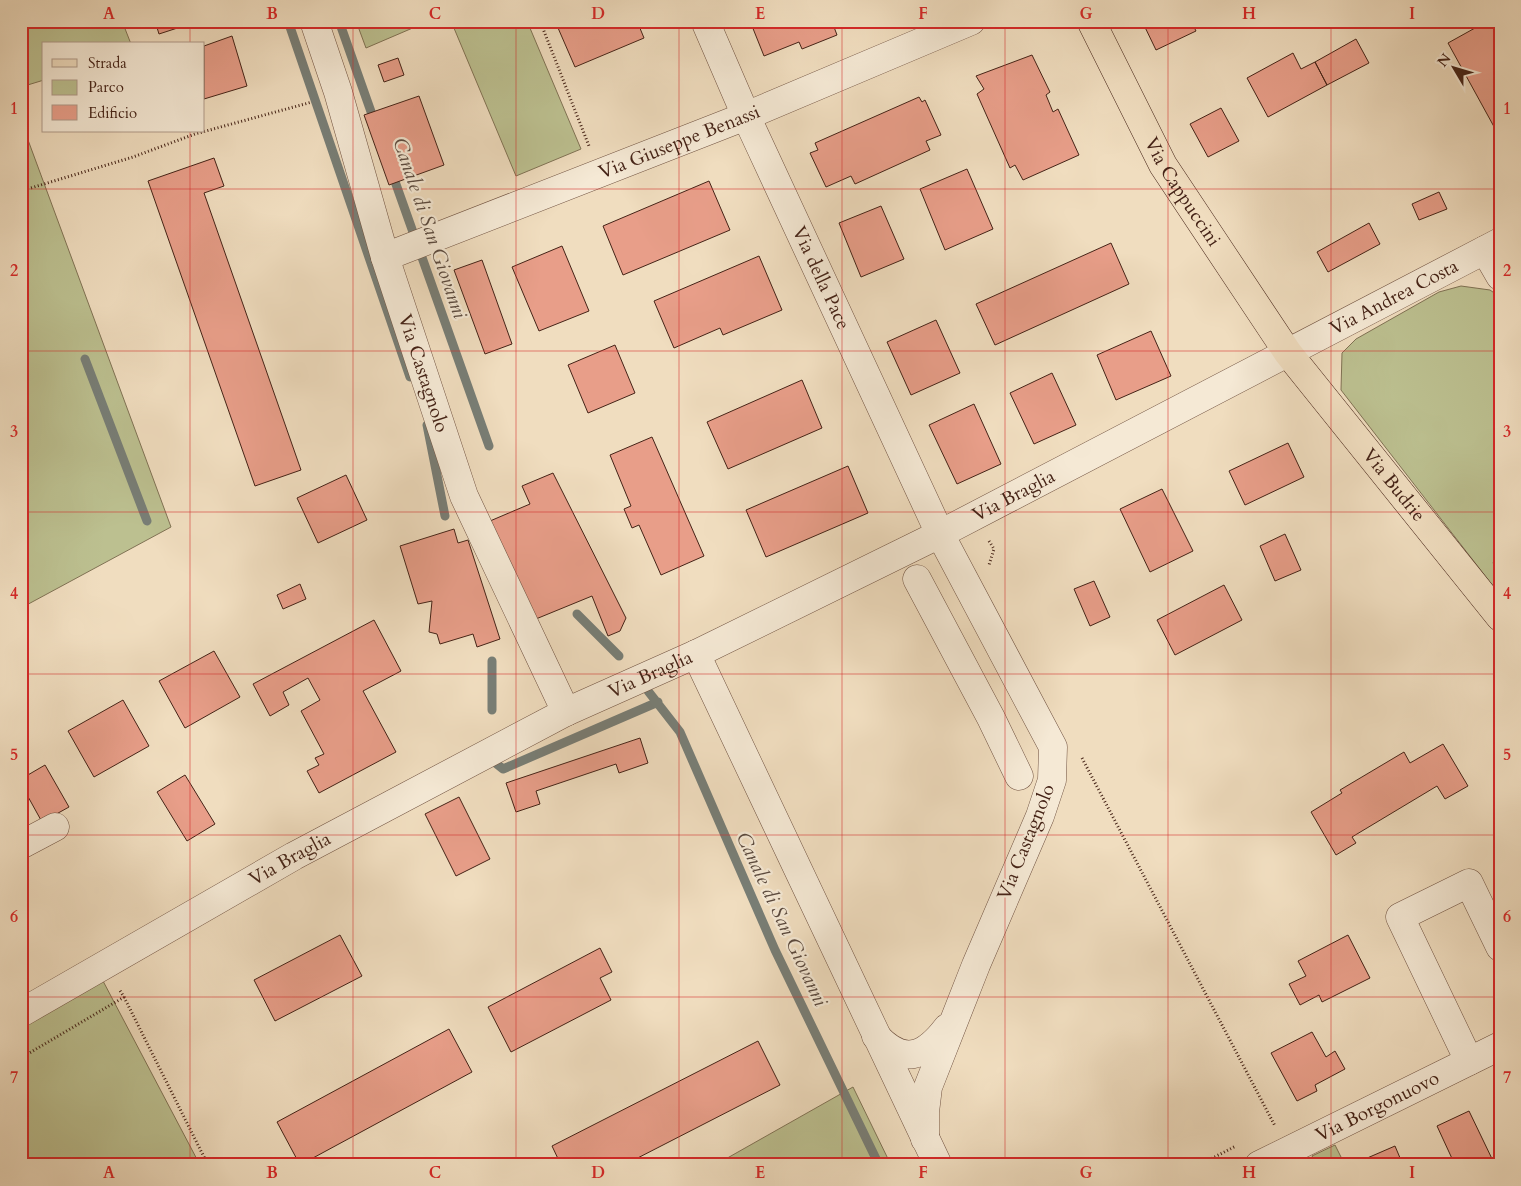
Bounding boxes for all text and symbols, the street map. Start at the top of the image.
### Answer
text: A [103,3,115,25]
text: B [266,3,278,25]
text: C [429,3,441,25]
text: D [591,3,605,25]
text: E [755,3,765,25]
text: F [918,3,928,25]
text: G [1079,3,1093,25]
text: H [1242,3,1256,25]
text: I [1409,3,1415,25]
legend [42,42,205,132]
north arrow [1428,42,1478,92]
text: N [1433,50,1455,71]
text: Strada [88,53,127,73]
text: Parco [88,77,124,97]
text: 1 [10,98,18,120]
text: 1 [1503,98,1511,120]
street label: Via Giuseppe Benassi [595,99,764,185]
text: Edificio [88,103,137,123]
street label: Via Cappuccini [1138,133,1227,252]
water label: Canale di San Giovanni [386,134,474,322]
street label: Via della Pace [786,222,856,334]
street label: Via Andrea Costa [1325,253,1463,341]
text: 2 [10,260,18,282]
text: 2 [1503,260,1511,282]
street label: Via Castagnolo [392,311,455,436]
text: 3 [10,421,18,443]
text: 3 [1503,421,1511,443]
street label: Via Budrie [1357,443,1431,527]
street label: Via Braglia [968,463,1059,528]
text: 4 [10,583,18,605]
text: 4 [1503,583,1511,605]
street label: Via Braglia [604,644,697,705]
text: 5 [10,744,18,766]
text: 5 [1503,744,1511,766]
street label: Via Castagnolo [991,780,1061,904]
street label: Via Braglia [244,826,335,892]
water label: Canale di San Giovanni [730,827,835,1011]
text: 6 [10,906,18,928]
text: 6 [1503,906,1511,928]
street label: Via Borgonuovo [1311,1065,1444,1148]
text: 7 [10,1067,18,1089]
text: 7 [1503,1067,1511,1089]
text: A [103,1162,115,1184]
text: B [266,1162,278,1184]
text: C [429,1162,441,1184]
text: D [591,1162,605,1184]
text: E [755,1162,765,1184]
text: F [918,1162,928,1184]
text: G [1079,1162,1093,1184]
text: H [1242,1162,1256,1184]
text: I [1409,1162,1415,1184]

